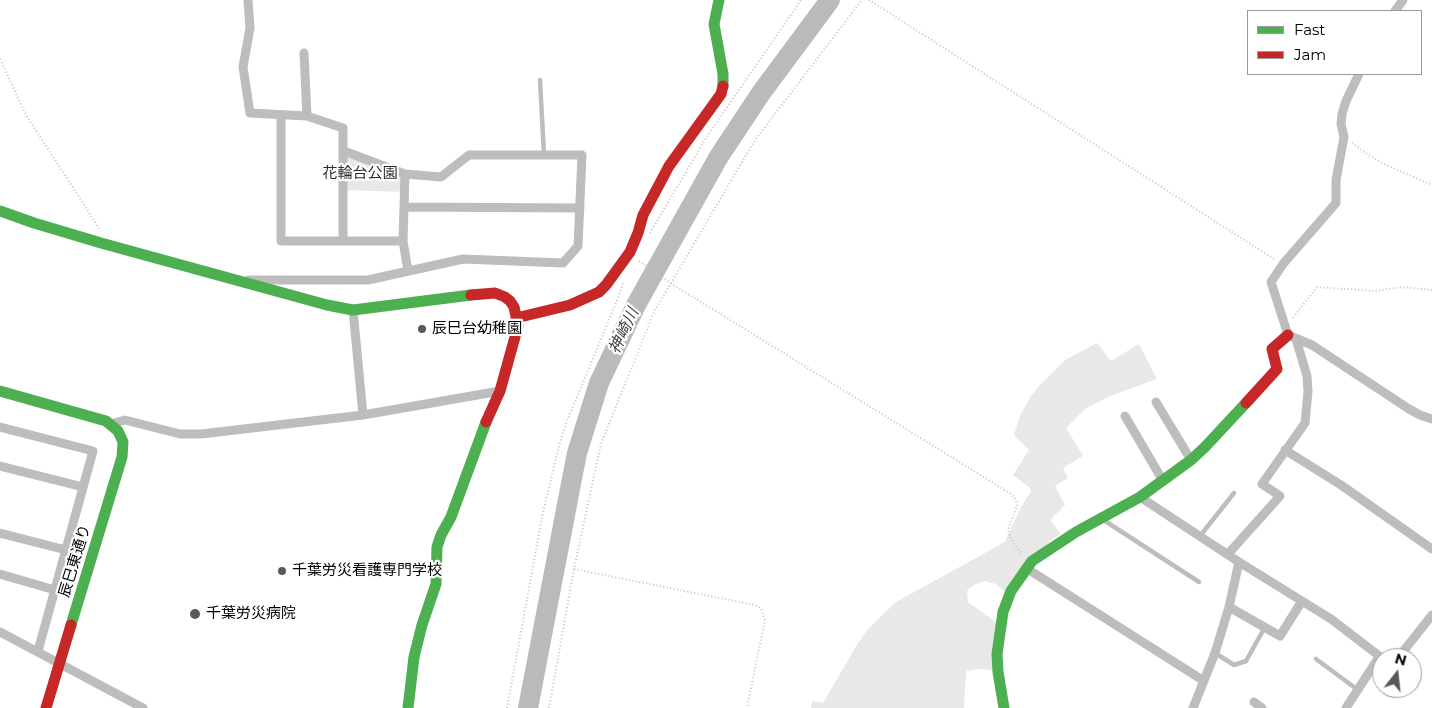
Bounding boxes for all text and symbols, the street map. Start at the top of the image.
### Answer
legend [1247,10,1422,75]
text: Fast [1294,20,1325,39]
text: Jam [1294,45,1326,64]
park label: 花輪台公園 [323,165,397,183]
water label: 神崎川 [605,305,643,357]
place label: 辰巳台幼稚園 [432,320,522,338]
marker: 辰巳台幼稚園 [416,323,428,335]
street label: 辰巳東通り [55,523,95,599]
place label: 千葉労災看護専門学校 [292,562,442,580]
marker: 千葉労災看護専門学校 [276,565,288,577]
place label: 千葉労災病院 [206,605,296,623]
marker: 千葉労災病院 [188,607,202,621]
north arrow [1372,648,1422,698]
text: N [1393,649,1409,670]

